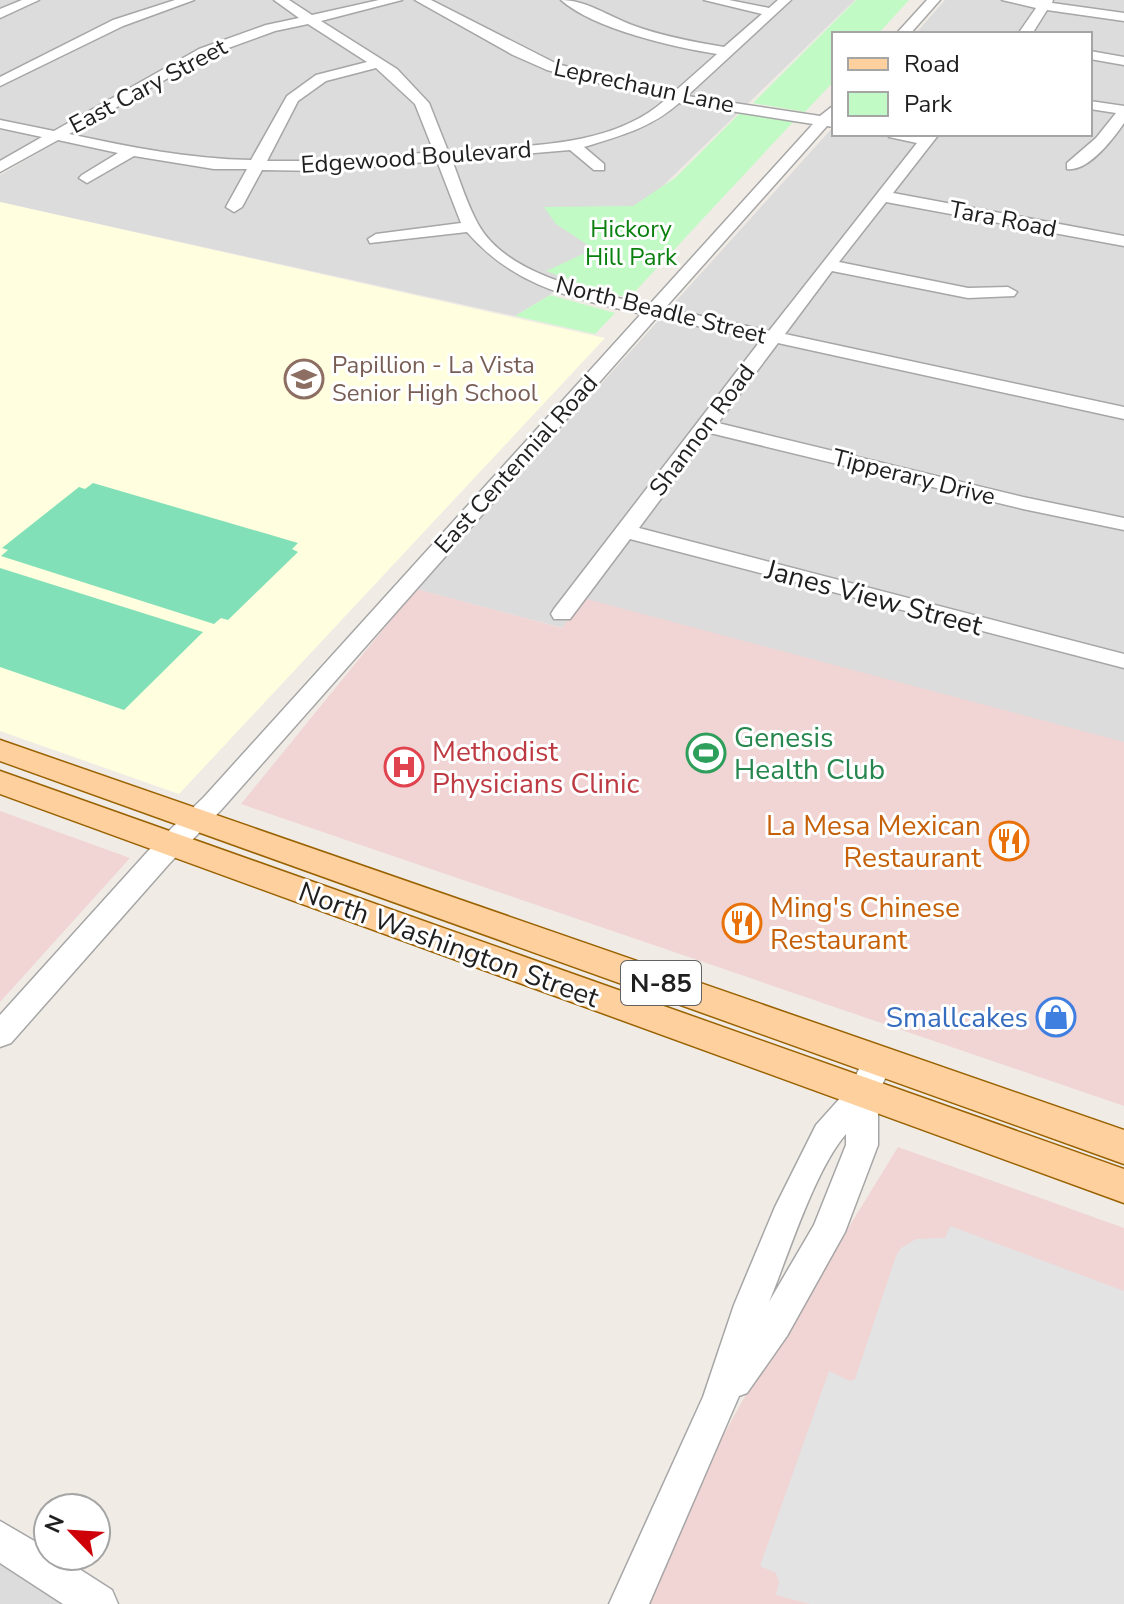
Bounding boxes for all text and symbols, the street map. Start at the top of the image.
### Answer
street label: East Cary Street [64,31,233,141]
legend [832,32,1092,136]
text: Road [904,48,960,80]
street label: Leprechaun Lane [551,51,737,121]
text: Park [904,88,953,120]
street label: Edgewood Boulevard [300,133,532,181]
street label: Tara Road [947,193,1059,245]
park label: Hickory Hill Park [585,213,678,273]
street label: North Beadle Street [553,268,770,352]
place label: Papillion - La Vista Senior High School [332,349,538,409]
school or university icon: Papillion - La Vista Senior High School [283,358,325,400]
street label: Shannon Road [642,358,762,502]
street label: East Centennial Road [427,368,605,560]
street label: Tipperary Drive [829,441,999,513]
street label: Janes View Street [760,550,987,645]
place label: Genesis Health Club [734,719,885,789]
sports icon: Genesis Health Club [685,732,727,774]
place label: Methodist Physicians Clinic [432,733,639,803]
hospital icon: Methodist Physicians Clinic [383,746,425,788]
place label: La Mesa Mexican Restaurant [766,807,981,877]
restaurant icon: La Mesa Mexican Restaurant [988,820,1030,862]
street label: North Washington Street [293,873,604,1017]
place label: Ming's Chinese Restaurant [770,889,960,959]
restaurant icon: Ming's Chinese Restaurant [721,902,763,944]
road number: N-85 [621,961,701,1005]
shop icon: Smallcakes [1035,996,1077,1038]
place label: Smallcakes [886,999,1028,1037]
north arrow [32,1492,112,1572]
text: N [38,1510,72,1538]

